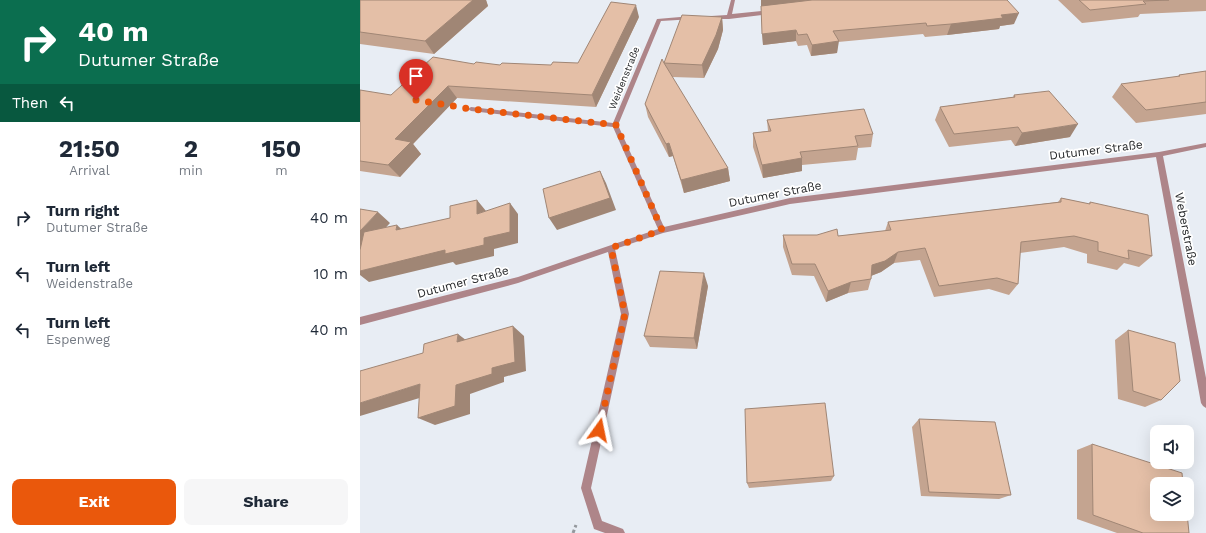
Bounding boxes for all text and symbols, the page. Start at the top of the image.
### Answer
text: 40 m [78,15,148,48]
icon: right [12,16,64,68]
street label: Weidenstraße [606,45,642,111]
text: Dutumer Straße [78,49,219,70]
pin [399,59,433,100]
icon: arrive [405,65,427,87]
icon: left [56,92,78,114]
text: Then [12,94,48,112]
text: 21:50 [59,135,120,163]
text: 2 [184,135,198,163]
text: 150 [261,135,301,163]
street label: Dutumer Straße [1048,137,1144,163]
text: Arrival [69,163,110,178]
text: min [179,163,203,178]
text: m [275,163,288,178]
street label: Dutumer Straße [727,178,823,210]
street label: Weberstraße [1172,191,1200,267]
text: Turn right [46,202,119,220]
icon: right [12,207,34,229]
text: 40 m [310,209,348,227]
text: Dutumer Straße [46,220,148,235]
text: Turn left [46,258,110,276]
icon: left [12,263,34,285]
street label: Dutumer Straße [416,263,510,301]
text: 10 m [313,265,348,283]
text: Weidenstraße [46,276,133,291]
text: Turn left [46,314,110,332]
icon: left [12,319,34,341]
text: 40 m [310,321,348,339]
text: Espenweg [46,332,110,347]
position arrow [578,409,620,451]
map controls [1150,425,1194,521]
button: sound [1150,425,1194,469]
button: layers [1150,477,1194,521]
button: Exit [12,479,176,525]
button: Share [184,479,348,525]

